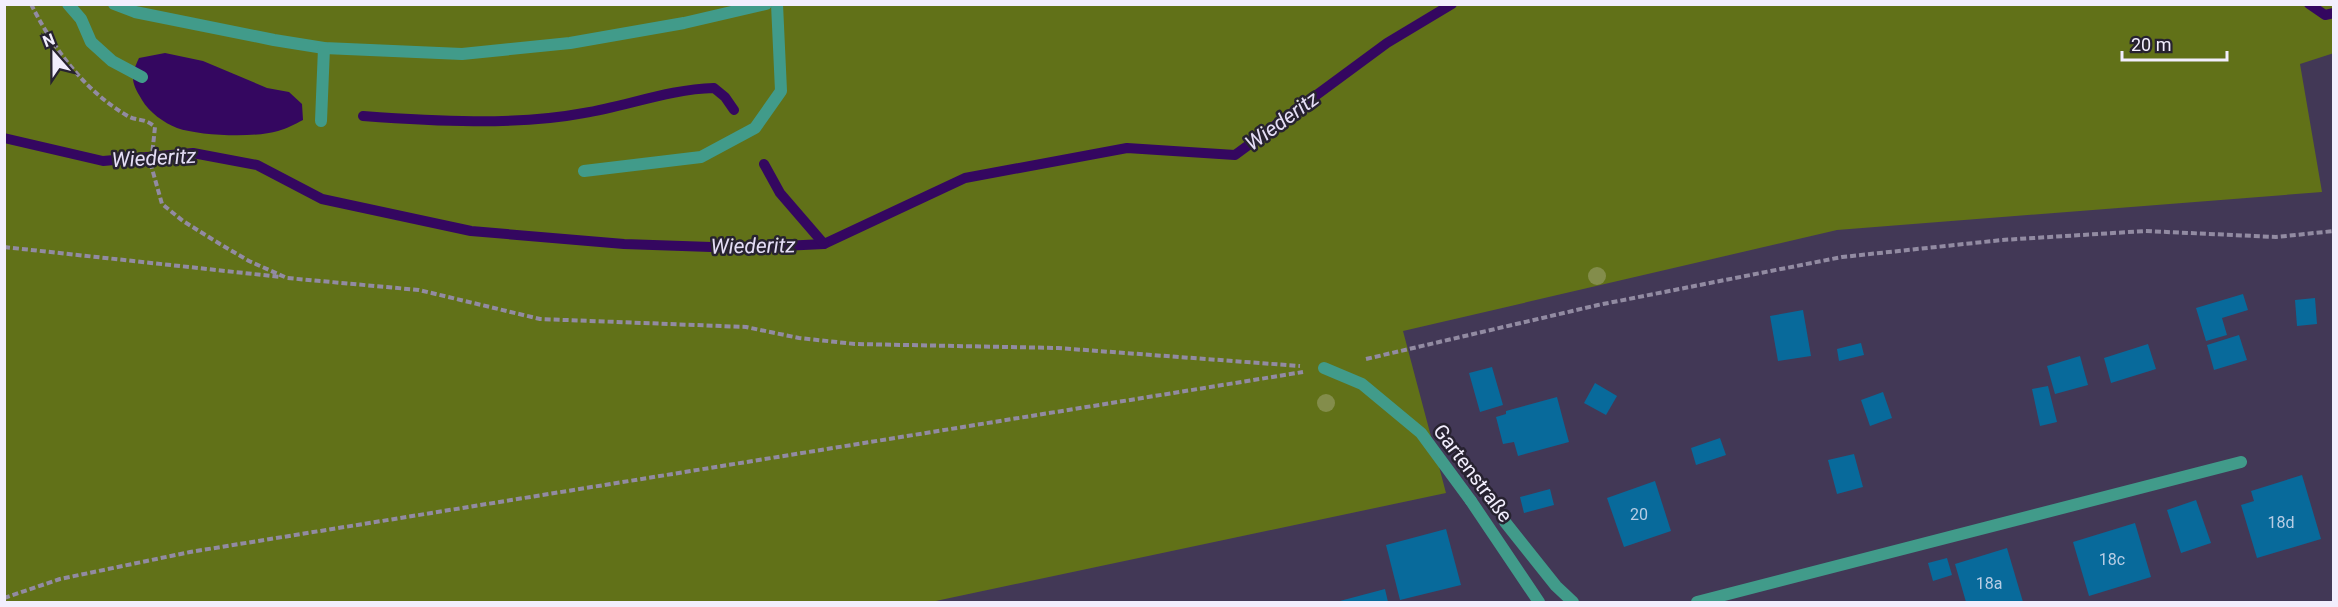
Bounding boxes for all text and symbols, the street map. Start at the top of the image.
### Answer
north arrow [24,24,84,84]
scale bar [2122,24,2227,62]
text: N [40,30,57,51]
text: 20 m [2131,34,2171,55]
water label: Wiederitz [1241,86,1323,156]
water label: Wiederitz [111,144,197,172]
water label: Wiederitz [710,233,796,259]
street label: Gartenstraße [1428,419,1518,527]
house number: 20 [1630,505,1648,524]
house number: 18d [2267,513,2295,532]
house number: 18c [2099,550,2125,569]
house number: 18a [1976,574,2002,593]

